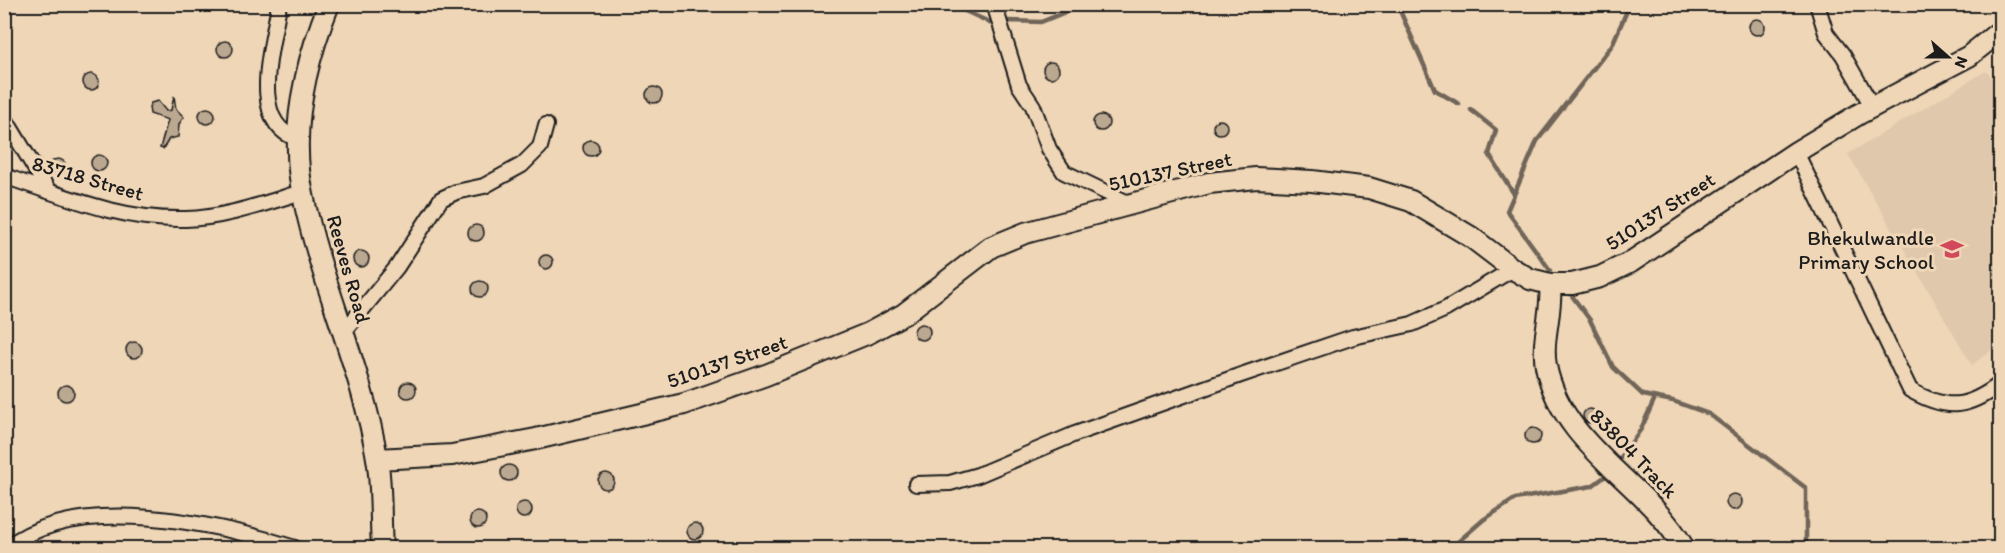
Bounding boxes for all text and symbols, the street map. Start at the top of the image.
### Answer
north arrow [1918,27,1978,87]
text: N [1951,54,1972,71]
street label: 510137 Street [1106,146,1234,196]
street label: 83718 Street [29,150,147,206]
street label: 510137 Street [1601,166,1720,256]
street label: Reeves Road [322,212,377,327]
place label: Bhekulwandle Primary School [1798,225,1934,274]
school or university icon: Bhekulwandle Primary School [1939,236,1965,262]
street label: 510137 Street [664,329,791,393]
street label: 83804 Track [1585,403,1683,503]

